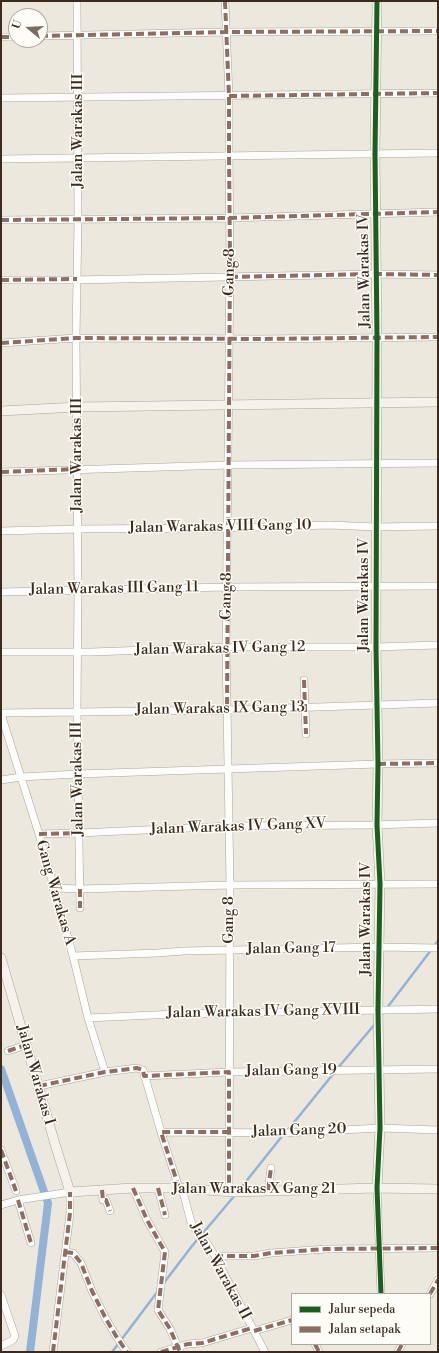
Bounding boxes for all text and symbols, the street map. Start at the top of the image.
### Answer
north arrow [8,8,48,48]
text: U [10,18,26,31]
street label: Jalan Warakas III [69,74,87,188]
street label: Jalan Warakas IV [355,214,375,328]
street label: Gang 8 [221,248,239,296]
street label: Jalan Warakas III [68,398,86,512]
street label: Jalan Warakas VIII Gang 10 [128,516,312,538]
street label: Jalan Warakas IV [355,538,373,652]
street label: Gang 8 [218,572,236,620]
street label: Jalan Warakas III Gang 11 [29,579,199,599]
street label: Jalan Warakas IV Gang 12 [134,639,306,659]
street label: Jalan Warakas IX Gang 13 [135,699,305,719]
street label: Jalan Warakas III [68,721,88,837]
street label: Jalan Warakas IV Gang XV [149,815,327,839]
street label: Gang Warakas A [31,838,79,948]
street label: Jalan Warakas IV [357,862,375,976]
street label: Gang 8 [220,896,238,944]
street label: Jalan Gang 17 [246,939,336,959]
street label: Jalan Warakas IV Gang XVIII [166,1001,360,1023]
street label: Jalan Warakas I [12,1023,58,1127]
street label: Jalan Gang 19 [245,1061,337,1081]
street label: Jalan Gang 20 [251,1120,347,1142]
street label: Jalan Warakas X Gang 21 [172,1180,336,1198]
street label: Jalan Warakas II [186,1219,254,1323]
legend [291,1293,431,1345]
text: Jalur sepeda [329,1302,395,1317]
text: Jalan setapak [329,1322,401,1337]

